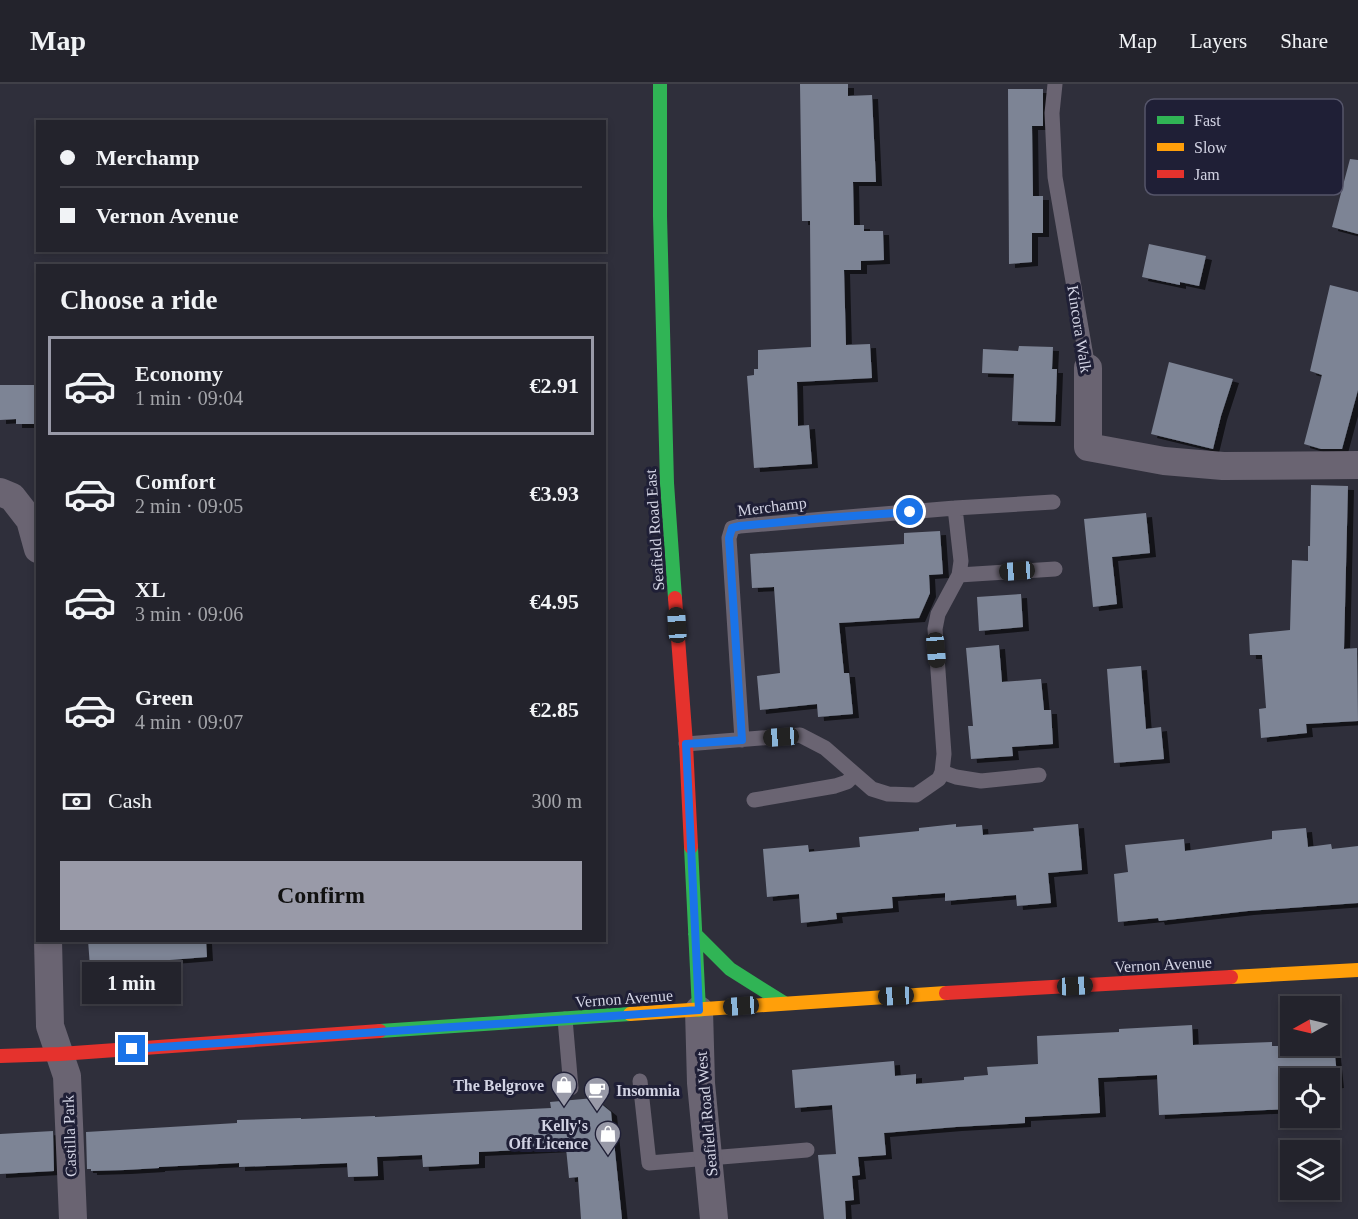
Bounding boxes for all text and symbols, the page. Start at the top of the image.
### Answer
text: Map [30,25,86,56]
text: Map [1119,29,1157,53]
text: Layers [1190,29,1247,53]
text: Share [1280,29,1328,53]
legend [1145,99,1343,195]
text: Fast [1194,112,1221,129]
text: Slow [1194,139,1227,156]
text: Merchamp [96,145,199,170]
text: Jam [1194,166,1220,183]
text: Vernon Avenue [96,203,238,228]
street label: Kincora Walk [1064,284,1095,374]
text: Choose a ride [60,285,218,315]
icon: car [63,359,117,413]
text: Economy [135,361,223,386]
text: €2.91 [530,373,579,398]
text: 1 min · 09:04 [135,387,243,409]
icon: car [63,467,117,521]
street label: Seafield Road East [642,468,667,591]
text: Comfort [135,469,216,494]
text: €3.93 [530,481,579,506]
street label: Merchamp [737,494,808,520]
text: 2 min · 09:05 [135,495,243,517]
route start [896,498,923,525]
car [998,561,1036,581]
icon: car [63,575,117,629]
text: XL [135,577,166,602]
text: €4.95 [530,589,579,614]
text: 3 min · 09:06 [135,603,243,625]
car [667,606,687,644]
car [925,631,947,669]
icon: car [63,683,117,737]
text: Green [135,685,193,710]
text: €2.85 [530,697,579,722]
text: 4 min · 09:07 [135,711,243,733]
car [762,727,800,747]
icon: cash [60,785,93,818]
text: Cash [108,788,152,813]
text: 300 m [531,790,582,812]
button: Confirm [60,861,582,930]
street label: Vernon Avenue [1114,953,1212,976]
callout: 1 min [82,962,182,1004]
text: 1 min [107,972,156,994]
car [1057,976,1093,996]
car [878,986,914,1006]
street label: Vernon Avenue [575,987,673,1010]
car [722,996,760,1016]
north arrow [1280,996,1340,1056]
map controls [1280,996,1340,1200]
route end [118,1035,145,1062]
street label: Seafield Road West [693,1050,720,1177]
button: locate [1280,1068,1340,1128]
shop icon: The Belgrove [549,1070,579,1108]
cafe icon: Insomnia [582,1075,612,1113]
place label: The Belgrove [453,1077,544,1095]
place label: Insomnia [616,1082,680,1099]
street label: Castilla Park [60,1095,79,1177]
place label: Kelly's Off Licence [508,1117,588,1152]
shop icon: Kelly's Off Licence [593,1119,623,1157]
button: layers [1280,1140,1340,1200]

